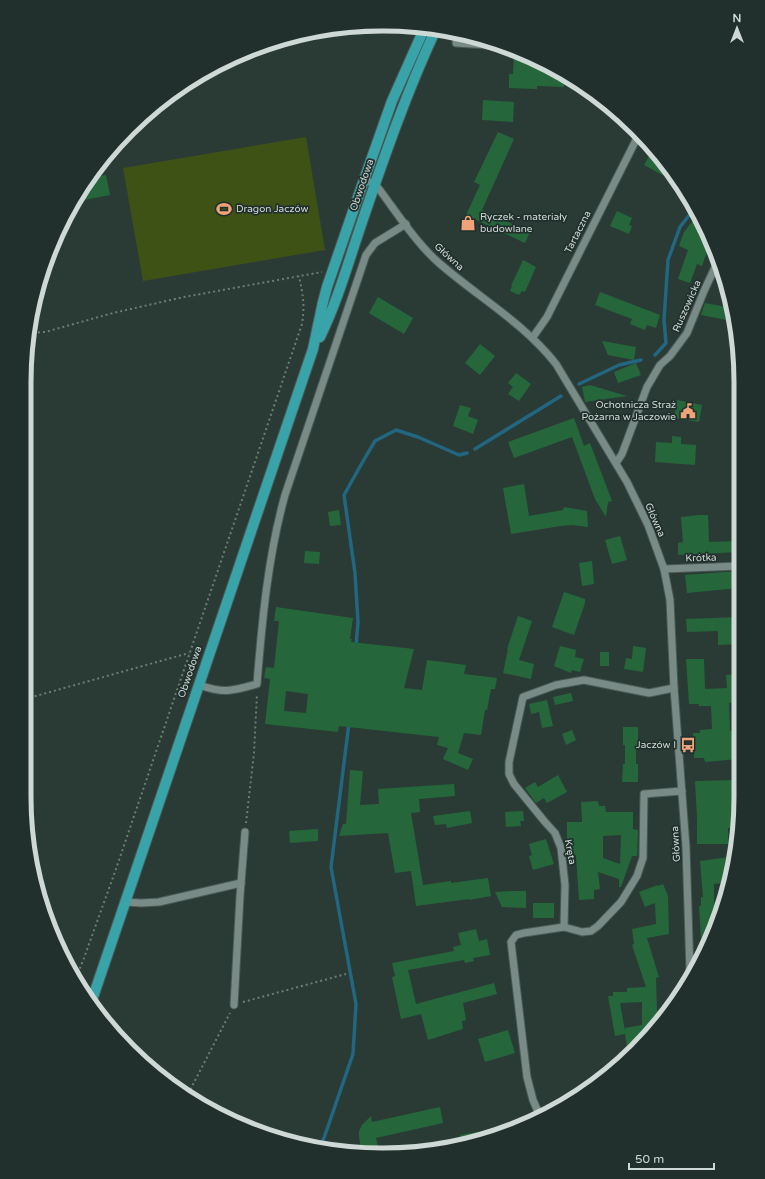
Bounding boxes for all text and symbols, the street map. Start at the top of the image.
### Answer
north arrow [717,8,757,48]
text: N [733,12,741,25]
street label: Obwodowa [348,158,376,212]
sports icon: Dragon Jaczów [215,200,233,218]
place label: Dragon Jaczów [236,203,309,215]
street label: Tartaczna [562,209,594,255]
place label: Ryczek - materiały budowlane [480,211,568,235]
shop icon: Ryczek - materiały budowlane [459,214,477,232]
street label: Główna [432,241,466,273]
street label: Ruszowicka [670,278,704,334]
place label: Ochotnicza Straż Pożarna w Jaczowie [581,399,676,423]
public building icon: Ochotnicza Straż Pożarna w Jaczowie [679,402,697,420]
street label: Główna [642,501,668,539]
street label: Krótka [685,551,717,565]
street label: Obwodowa [176,645,204,699]
bus stop icon: Jaczów I [679,736,697,754]
place label: Jaczów I [636,739,676,751]
street label: Główna [669,826,683,862]
street label: Kręta [562,838,578,866]
scale bar [629,1145,714,1171]
text: 50 m [635,1152,664,1166]

